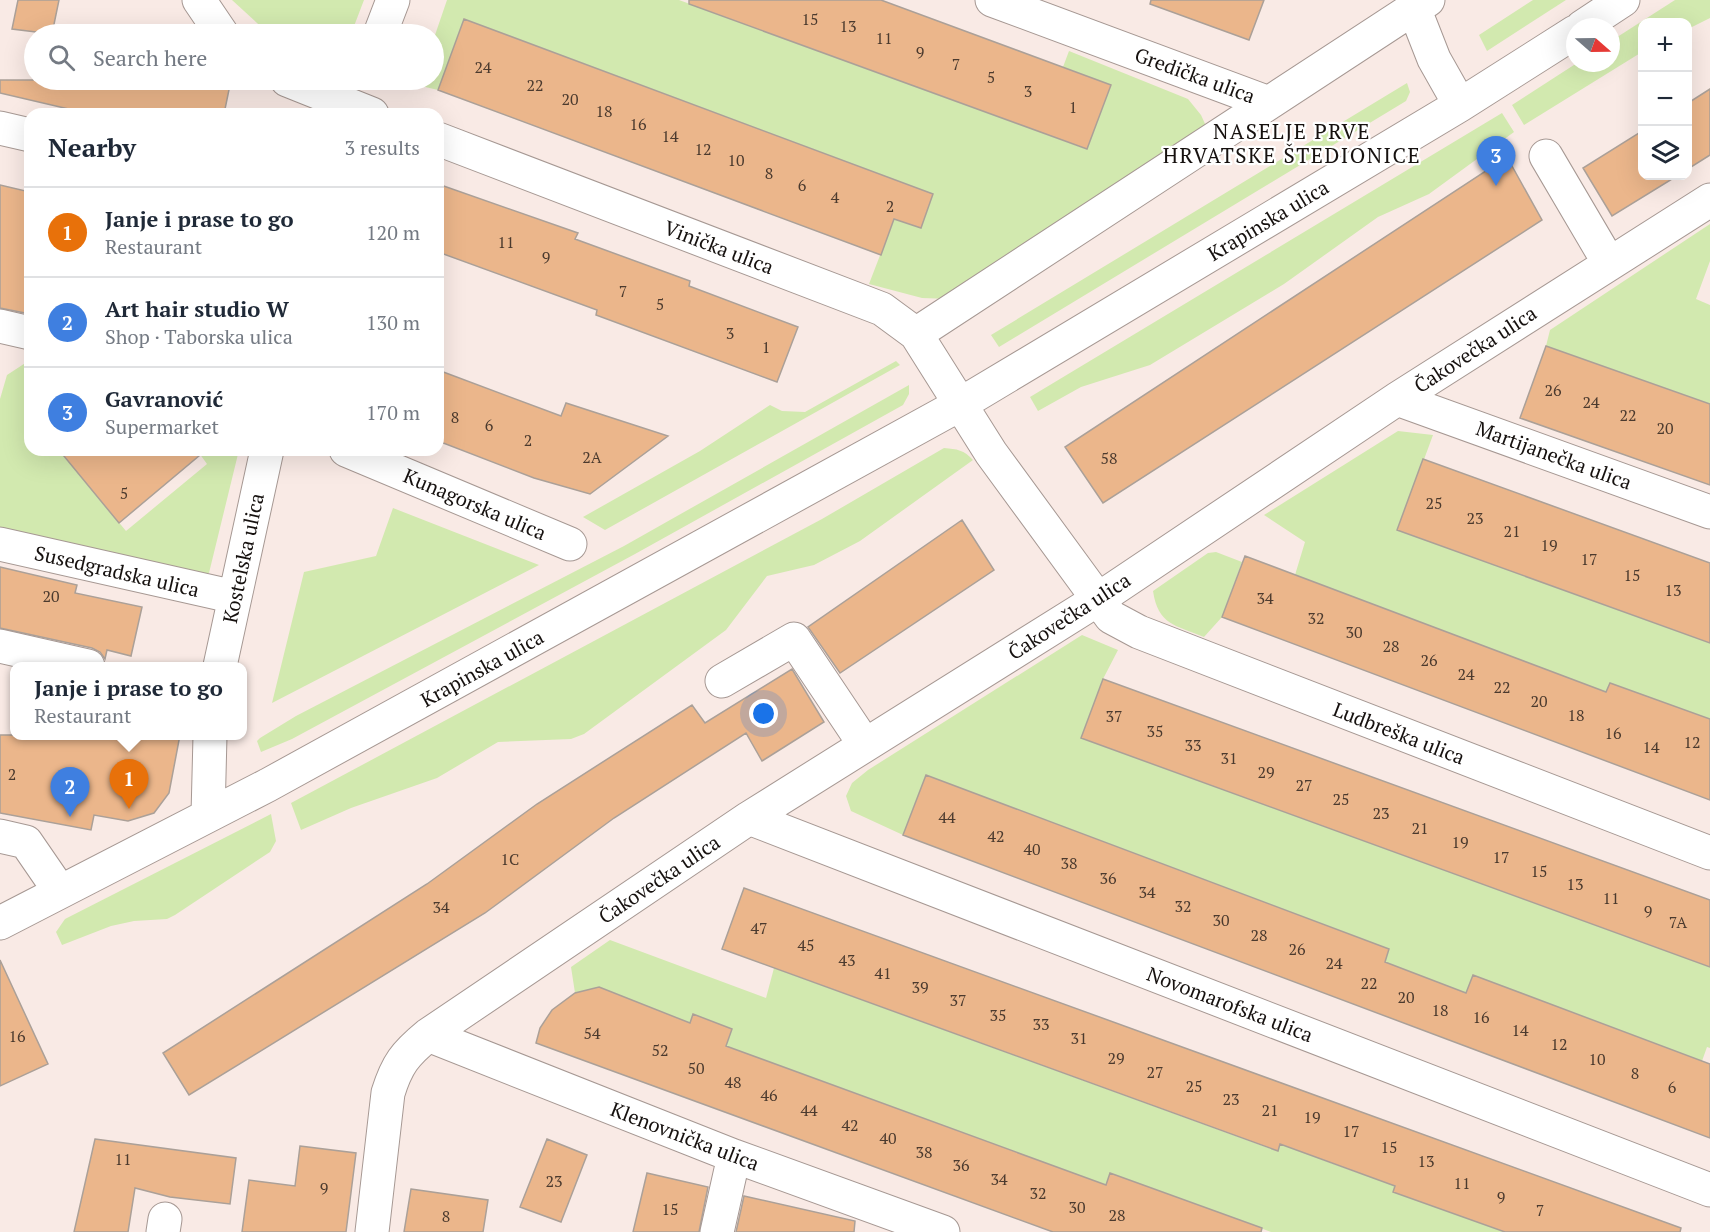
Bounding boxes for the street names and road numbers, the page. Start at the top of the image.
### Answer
street label: Gredička ulica [1131,41,1259,109]
street label: Krapinska ulica [1202,173,1334,267]
street label: Vinička ulica [660,214,778,280]
street label: Čakovečka ulica [1408,299,1542,399]
street label: Martijanečka ulica [1472,414,1636,496]
street label: Kunagorska ulica [400,462,550,546]
street label: Kostelska ulica [216,491,270,625]
street label: Susedgradska ulica [32,539,202,603]
street label: Čakovečka ulica [1002,566,1136,666]
street label: Krapinska ulica [416,623,548,713]
street label: Ludbreška ulica [1329,695,1469,771]
street label: Čakovečka ulica [593,828,725,930]
street label: Novomarofska ulica [1143,960,1317,1048]
street label: Klenovnička ulica [607,1095,763,1177]

